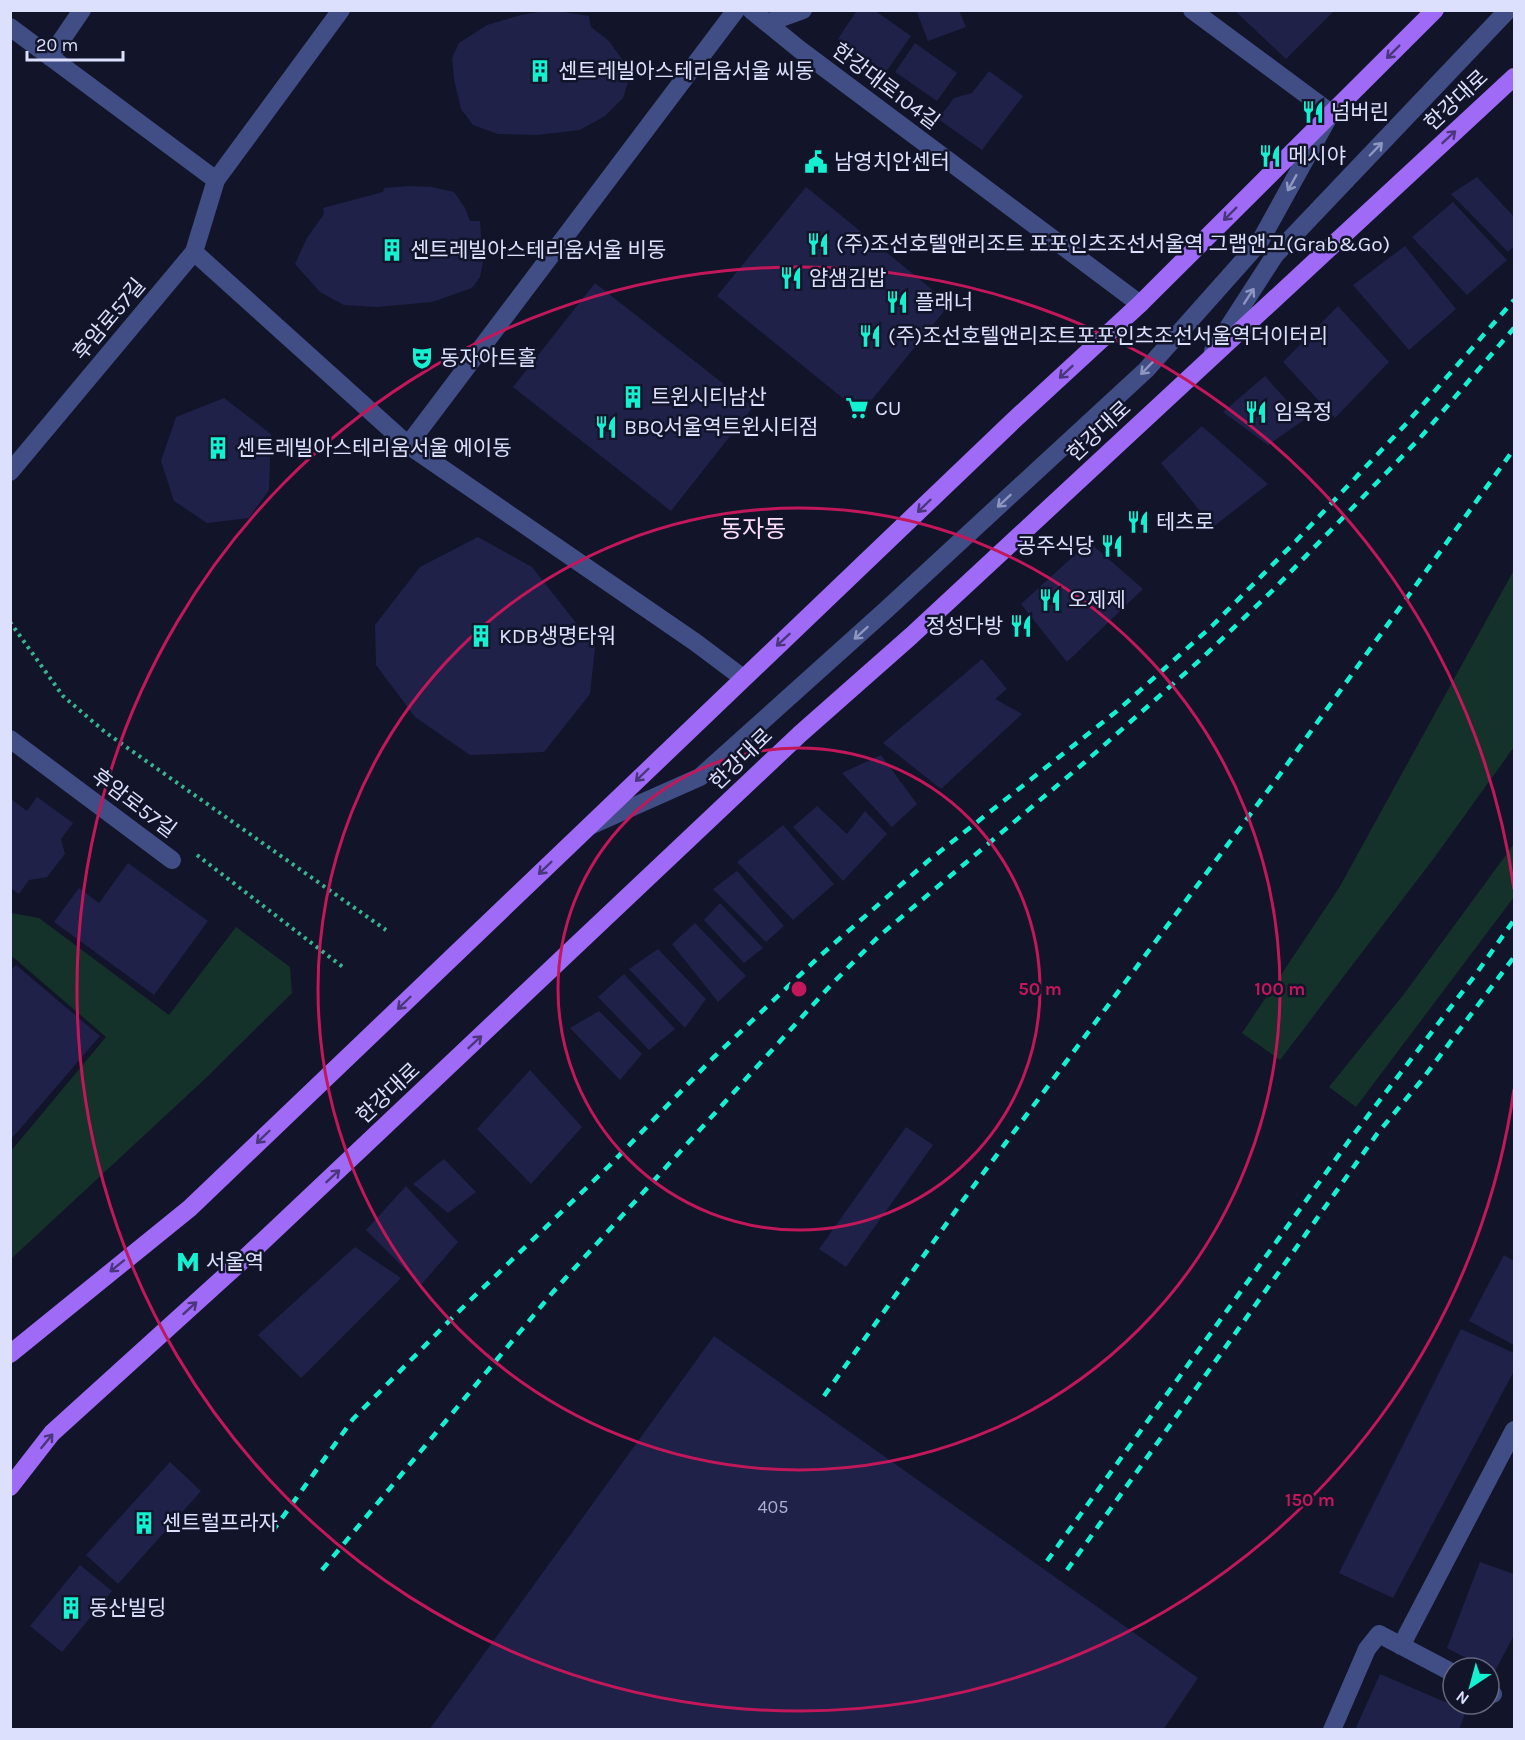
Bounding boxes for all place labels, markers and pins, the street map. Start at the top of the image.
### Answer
building icon: 센트레빌아스테리움서울 씨동 [527,58,553,84]
place label: 센트레빌아스테리움서울 씨동 [558,59,814,83]
restaurant icon: 넘버린 [1300,99,1326,125]
place label: 넘버린 [1331,100,1389,124]
restaurant icon: 메시야 [1257,143,1283,169]
place label: 메시야 [1288,144,1346,168]
public building icon: 남영치안센터 [803,149,829,175]
place label: 남영치안센터 [834,150,950,174]
restaurant icon: (주)조선호텔앤리조트 포포인츠조선서울역 그랩앤고(Grab&Go) [805,231,831,257]
place label: (주)조선호텔앤리조트 포포인츠조선서울역 그랩앤고(Grab&Go) [836,232,1390,256]
building icon: 센트레빌아스테리움서울 비동 [379,237,405,263]
place label: 센트레빌아스테리움서울 비동 [410,238,666,262]
restaurant icon: 얌샘김밥 [778,265,804,291]
place label: 얌샘김밥 [809,266,886,290]
restaurant icon: 플래너 [884,289,910,315]
place label: 플래너 [915,290,973,314]
restaurant icon: (주)조선호텔앤리조트포포인츠조선서울역더이터리 [857,323,883,349]
place label: (주)조선호텔앤리조트포포인츠조선서울역더이터리 [888,324,1328,348]
theatre icon: 동자아트홀 [409,345,435,371]
place label: 동자아트홀 [440,346,537,370]
building icon: 트윈시티남산 [620,384,646,410]
place label: 트윈시티남산 [651,385,767,409]
supermarket icon: CU [844,395,870,421]
place label: CU [875,396,902,420]
restaurant icon: 임옥정 [1243,399,1269,425]
place label: 임옥정 [1274,400,1332,424]
restaurant icon: BBQ서울역트윈시티점 [593,414,619,440]
place label: BBQ서울역트윈시티점 [624,415,818,439]
building icon: 센트레빌아스테리움서울 에이동 [205,435,231,461]
place label: 센트레빌아스테리움서울 에이동 [236,436,511,460]
restaurant icon: 테츠로 [1125,509,1151,535]
place label: 테츠로 [1156,510,1214,534]
restaurant icon: 공주식당 [1099,533,1125,559]
place label: 공주식당 [1017,534,1094,558]
restaurant icon: 오제제 [1037,587,1063,613]
place label: 오제제 [1068,588,1126,612]
restaurant icon: 정성다방 [1008,613,1034,639]
place label: 정성다방 [926,614,1003,638]
building icon: KDB생명타워 [468,623,494,649]
place label: KDB생명타워 [499,624,616,648]
centre of rings [789,979,809,999]
metro station icon: 서울역 [175,1249,201,1275]
place label: 서울역 [206,1250,264,1274]
building icon: 센트럴프라자 [131,1510,157,1536]
place label: 센트럴프라자 [162,1511,278,1535]
building icon: 동산빌딩 [58,1595,84,1621]
place label: 동산빌딩 [89,1596,166,1620]

